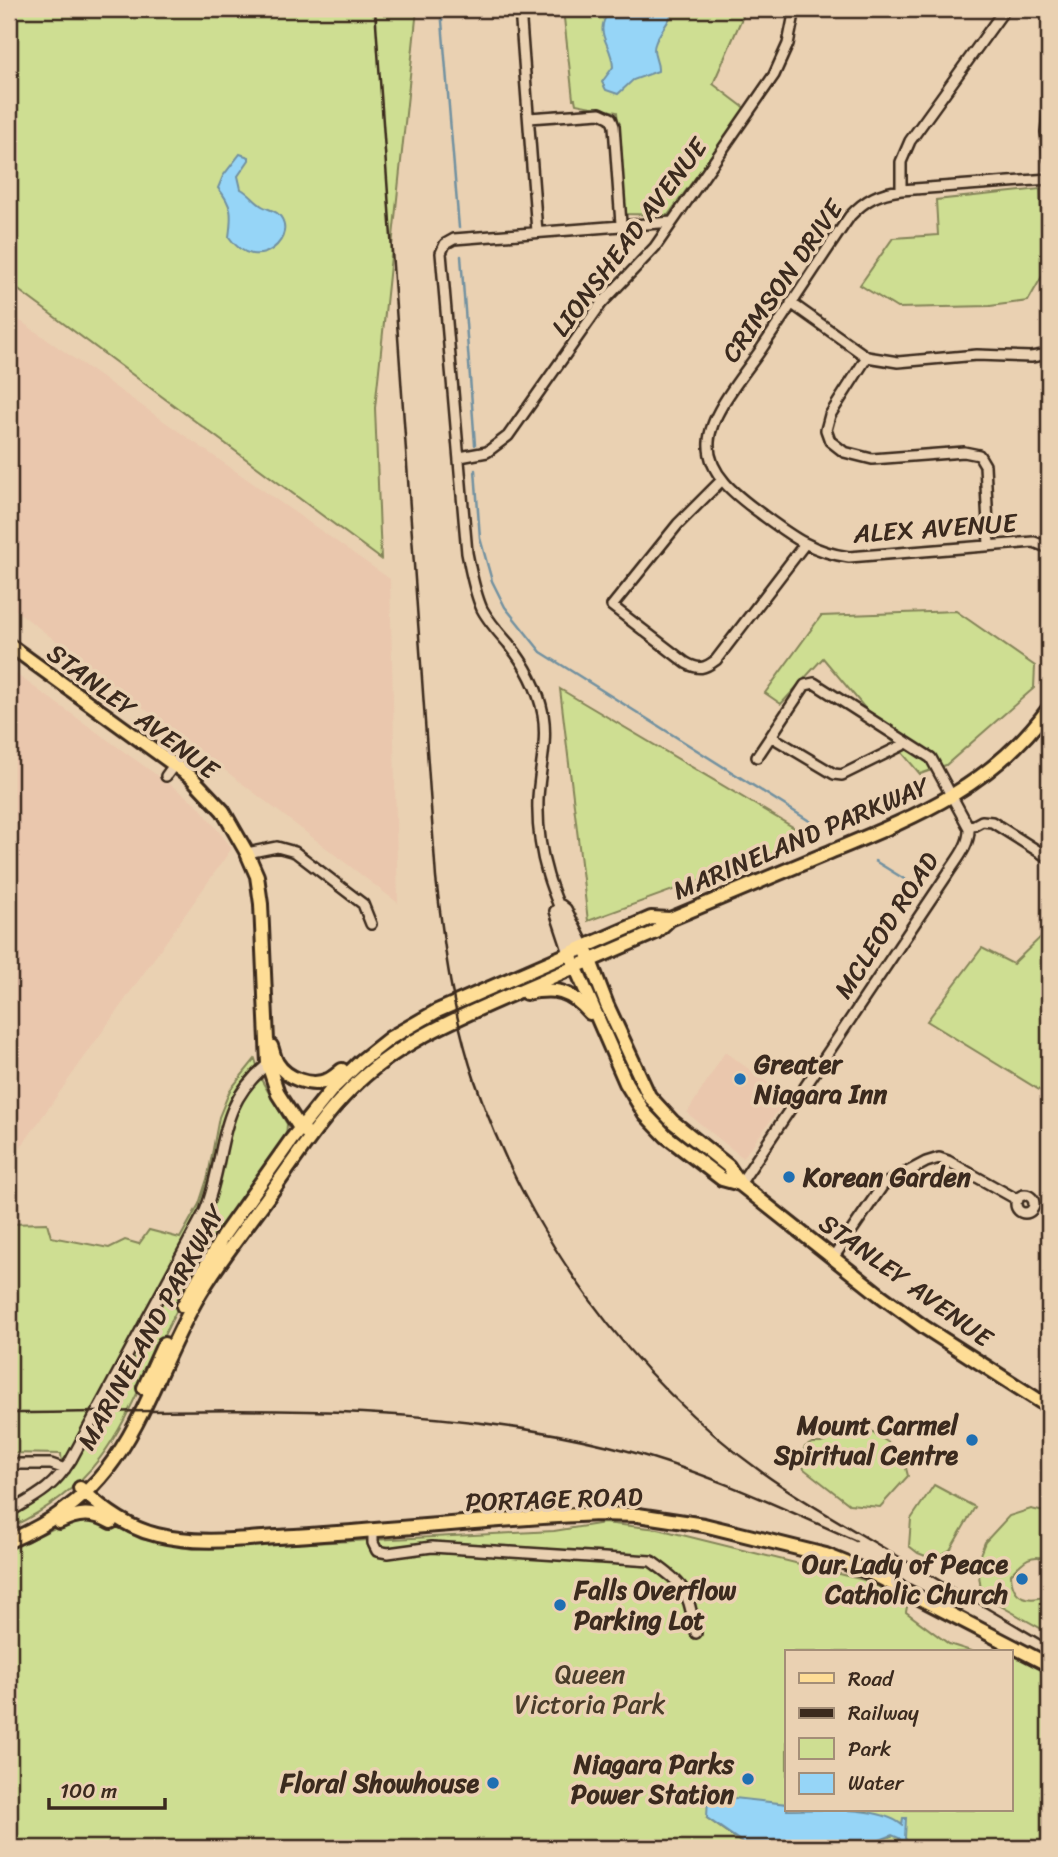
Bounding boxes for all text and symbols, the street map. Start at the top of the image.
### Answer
street label: LIONSHEAD AVENUE [538,126,721,347]
street label: CRIMSON DRIVE [708,188,856,372]
street label: ALEX AVENUE [851,499,1020,557]
street label: STANLEY AVENUE [37,631,230,792]
street label: MARINELAND PARKWAY [665,762,938,913]
street label: MCLEOD ROAD [821,842,951,1008]
place label: Greater Niagara Inn [753,1041,887,1117]
marker: Greater Niagara Inn [732,1071,748,1087]
place label: Korean Garden [802,1154,971,1200]
marker: Korean Garden [781,1169,797,1185]
street label: MARINELAND PARKWAY [64,1194,239,1459]
street label: STANLEY AVENUE [809,1201,1004,1360]
place label: Mount Carmel Spiritual Centre [773,1402,960,1478]
marker: Mount Carmel Spiritual Centre [964,1432,980,1448]
street label: PORTAGE ROAD [464,1473,644,1525]
place label: Our Lady of Peace Catholic Church [802,1541,1008,1617]
place label: Falls Overflow Parking Lot [573,1567,736,1643]
marker: Our Lady of Peace Catholic Church [1014,1571,1030,1587]
marker: Falls Overflow Parking Lot [552,1597,568,1613]
legend [785,1650,1012,1812]
park label: Queen Victoria Park [514,1651,666,1727]
text: Road [848,1660,895,1698]
text: Railway [848,1694,919,1732]
text: Park [848,1730,891,1768]
place label: Niagara Parks Power Station [571,1741,735,1817]
place label: Floral Showhouse [279,1760,479,1806]
text: Water [848,1764,905,1802]
scale bar [49,1766,164,1810]
marker: Niagara Parks Power Station [740,1771,756,1787]
text: 100 m [60,1772,117,1810]
marker: Floral Showhouse [485,1775,501,1791]

